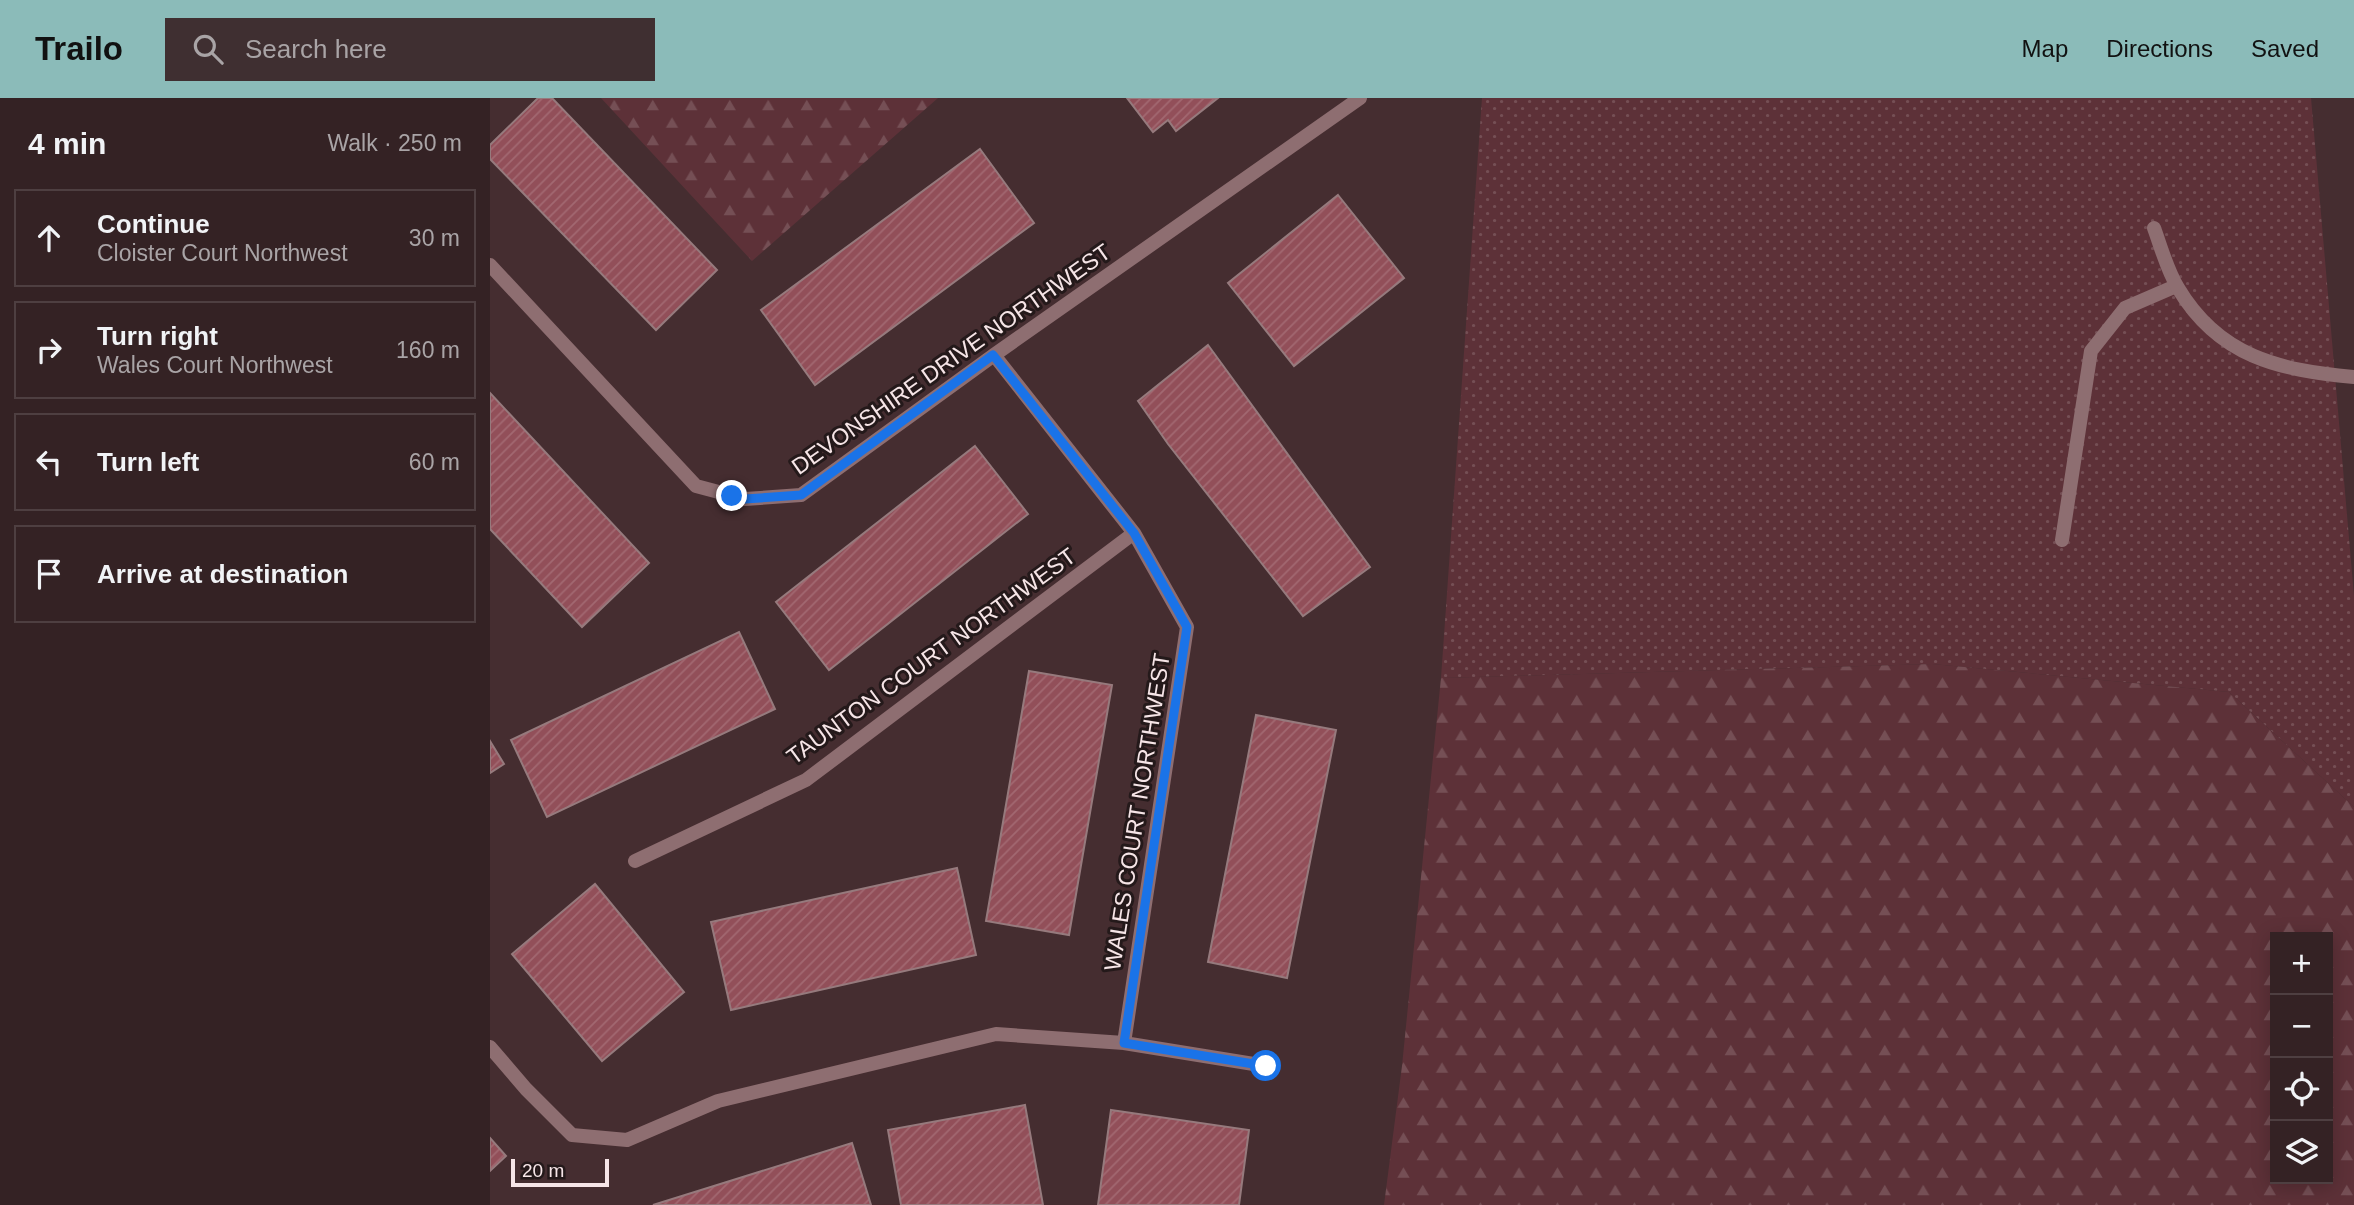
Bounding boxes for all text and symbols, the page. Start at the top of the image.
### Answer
search box [165,18,655,81]
text: Trailo [35,30,123,67]
icon: search [189,30,227,68]
text: Search here [245,34,387,64]
text: Map [2022,35,2068,62]
text: Directions [2106,35,2213,62]
text: Saved [2251,35,2319,62]
text: 4 min [28,127,106,160]
text: Walk · 250 m [327,130,462,156]
text: Continue [97,209,210,239]
icon: ahead [30,219,68,257]
text: 30 m [409,225,460,251]
street label: DEVONSHIRE DRIVE NORTHWEST [787,239,1115,479]
text: Cloister Court Northwest [97,240,348,266]
text: Turn right [97,321,218,351]
icon: right [30,331,68,369]
text: 160 m [396,337,460,363]
text: Wales Court Northwest [97,352,333,378]
icon: left [30,443,68,481]
text: Turn left [97,447,199,477]
text: 60 m [409,449,460,475]
route end [716,480,747,511]
street label: TAUNTON COURT NORTHWEST [782,542,1080,770]
icon: arrive [30,555,68,593]
text: Arrive at destination [97,559,348,589]
street label: WALES COURT NORTHWEST [1099,651,1175,973]
map controls [2270,932,2333,1184]
button: + [2270,932,2333,995]
button: − [2270,995,2333,1058]
route start [1250,1050,1281,1081]
button: locate [2270,1058,2333,1121]
button: layers [2270,1121,2333,1184]
scale bar [511,1156,609,1188]
text: 20 m [522,1160,564,1181]

